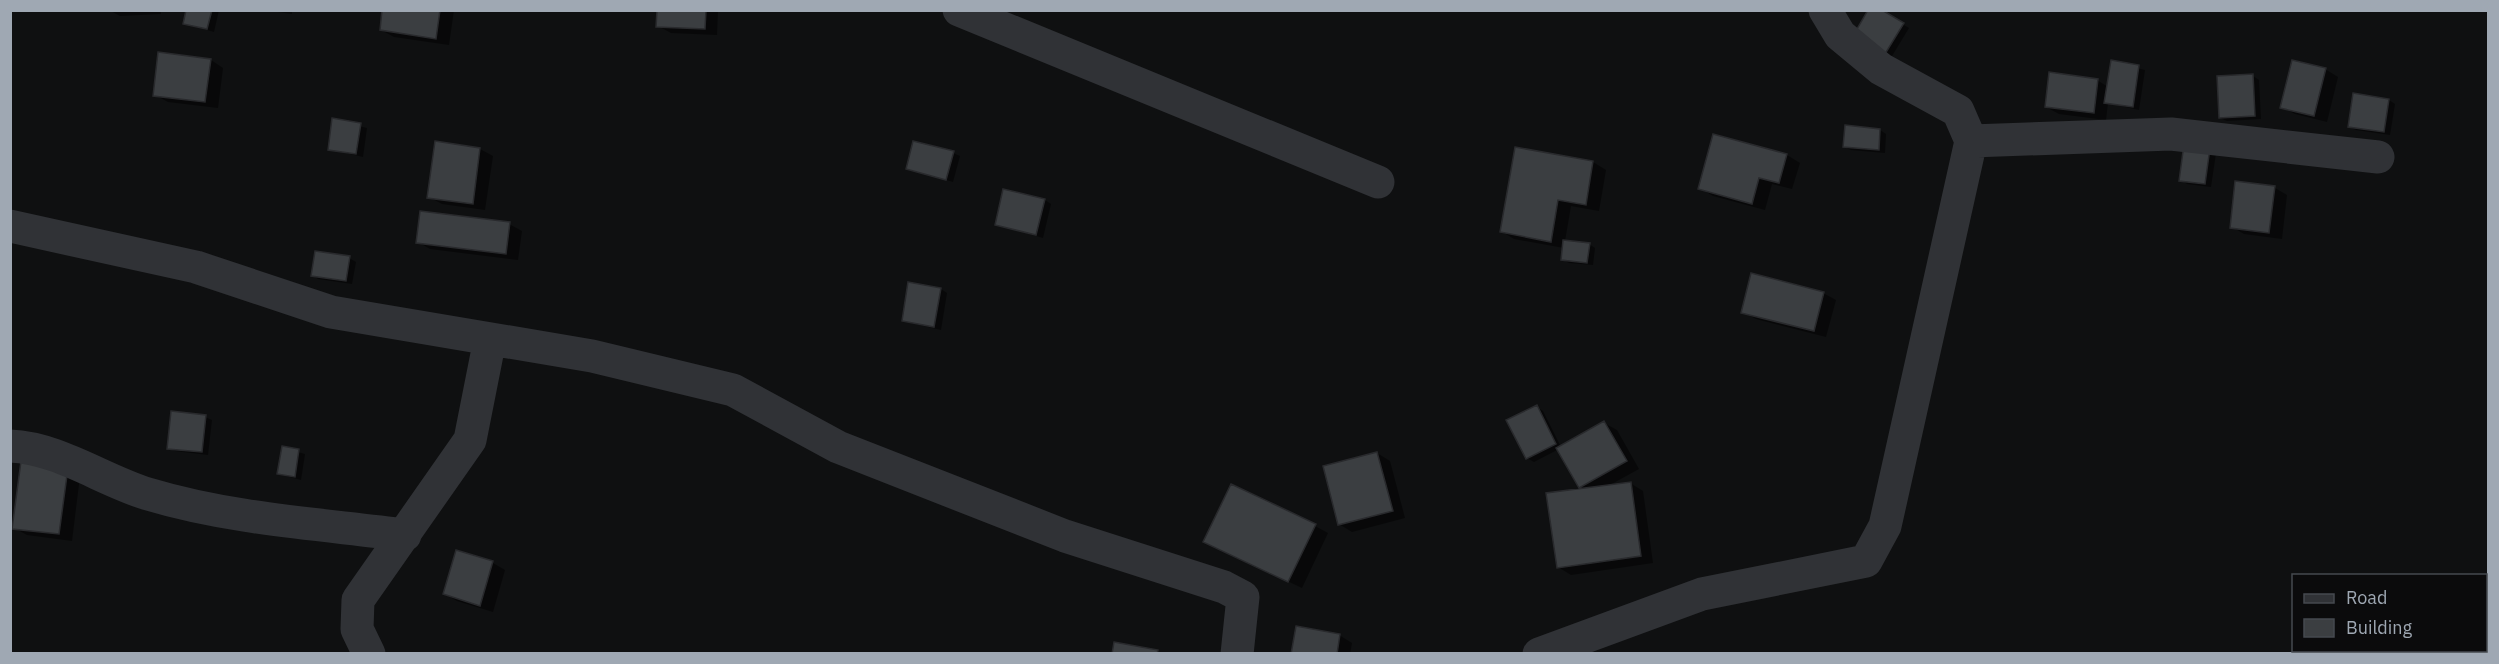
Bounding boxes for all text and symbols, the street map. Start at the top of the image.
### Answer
legend [2292,574,2487,652]
text: Road [2346,586,2387,609]
text: Building [2346,616,2413,639]

